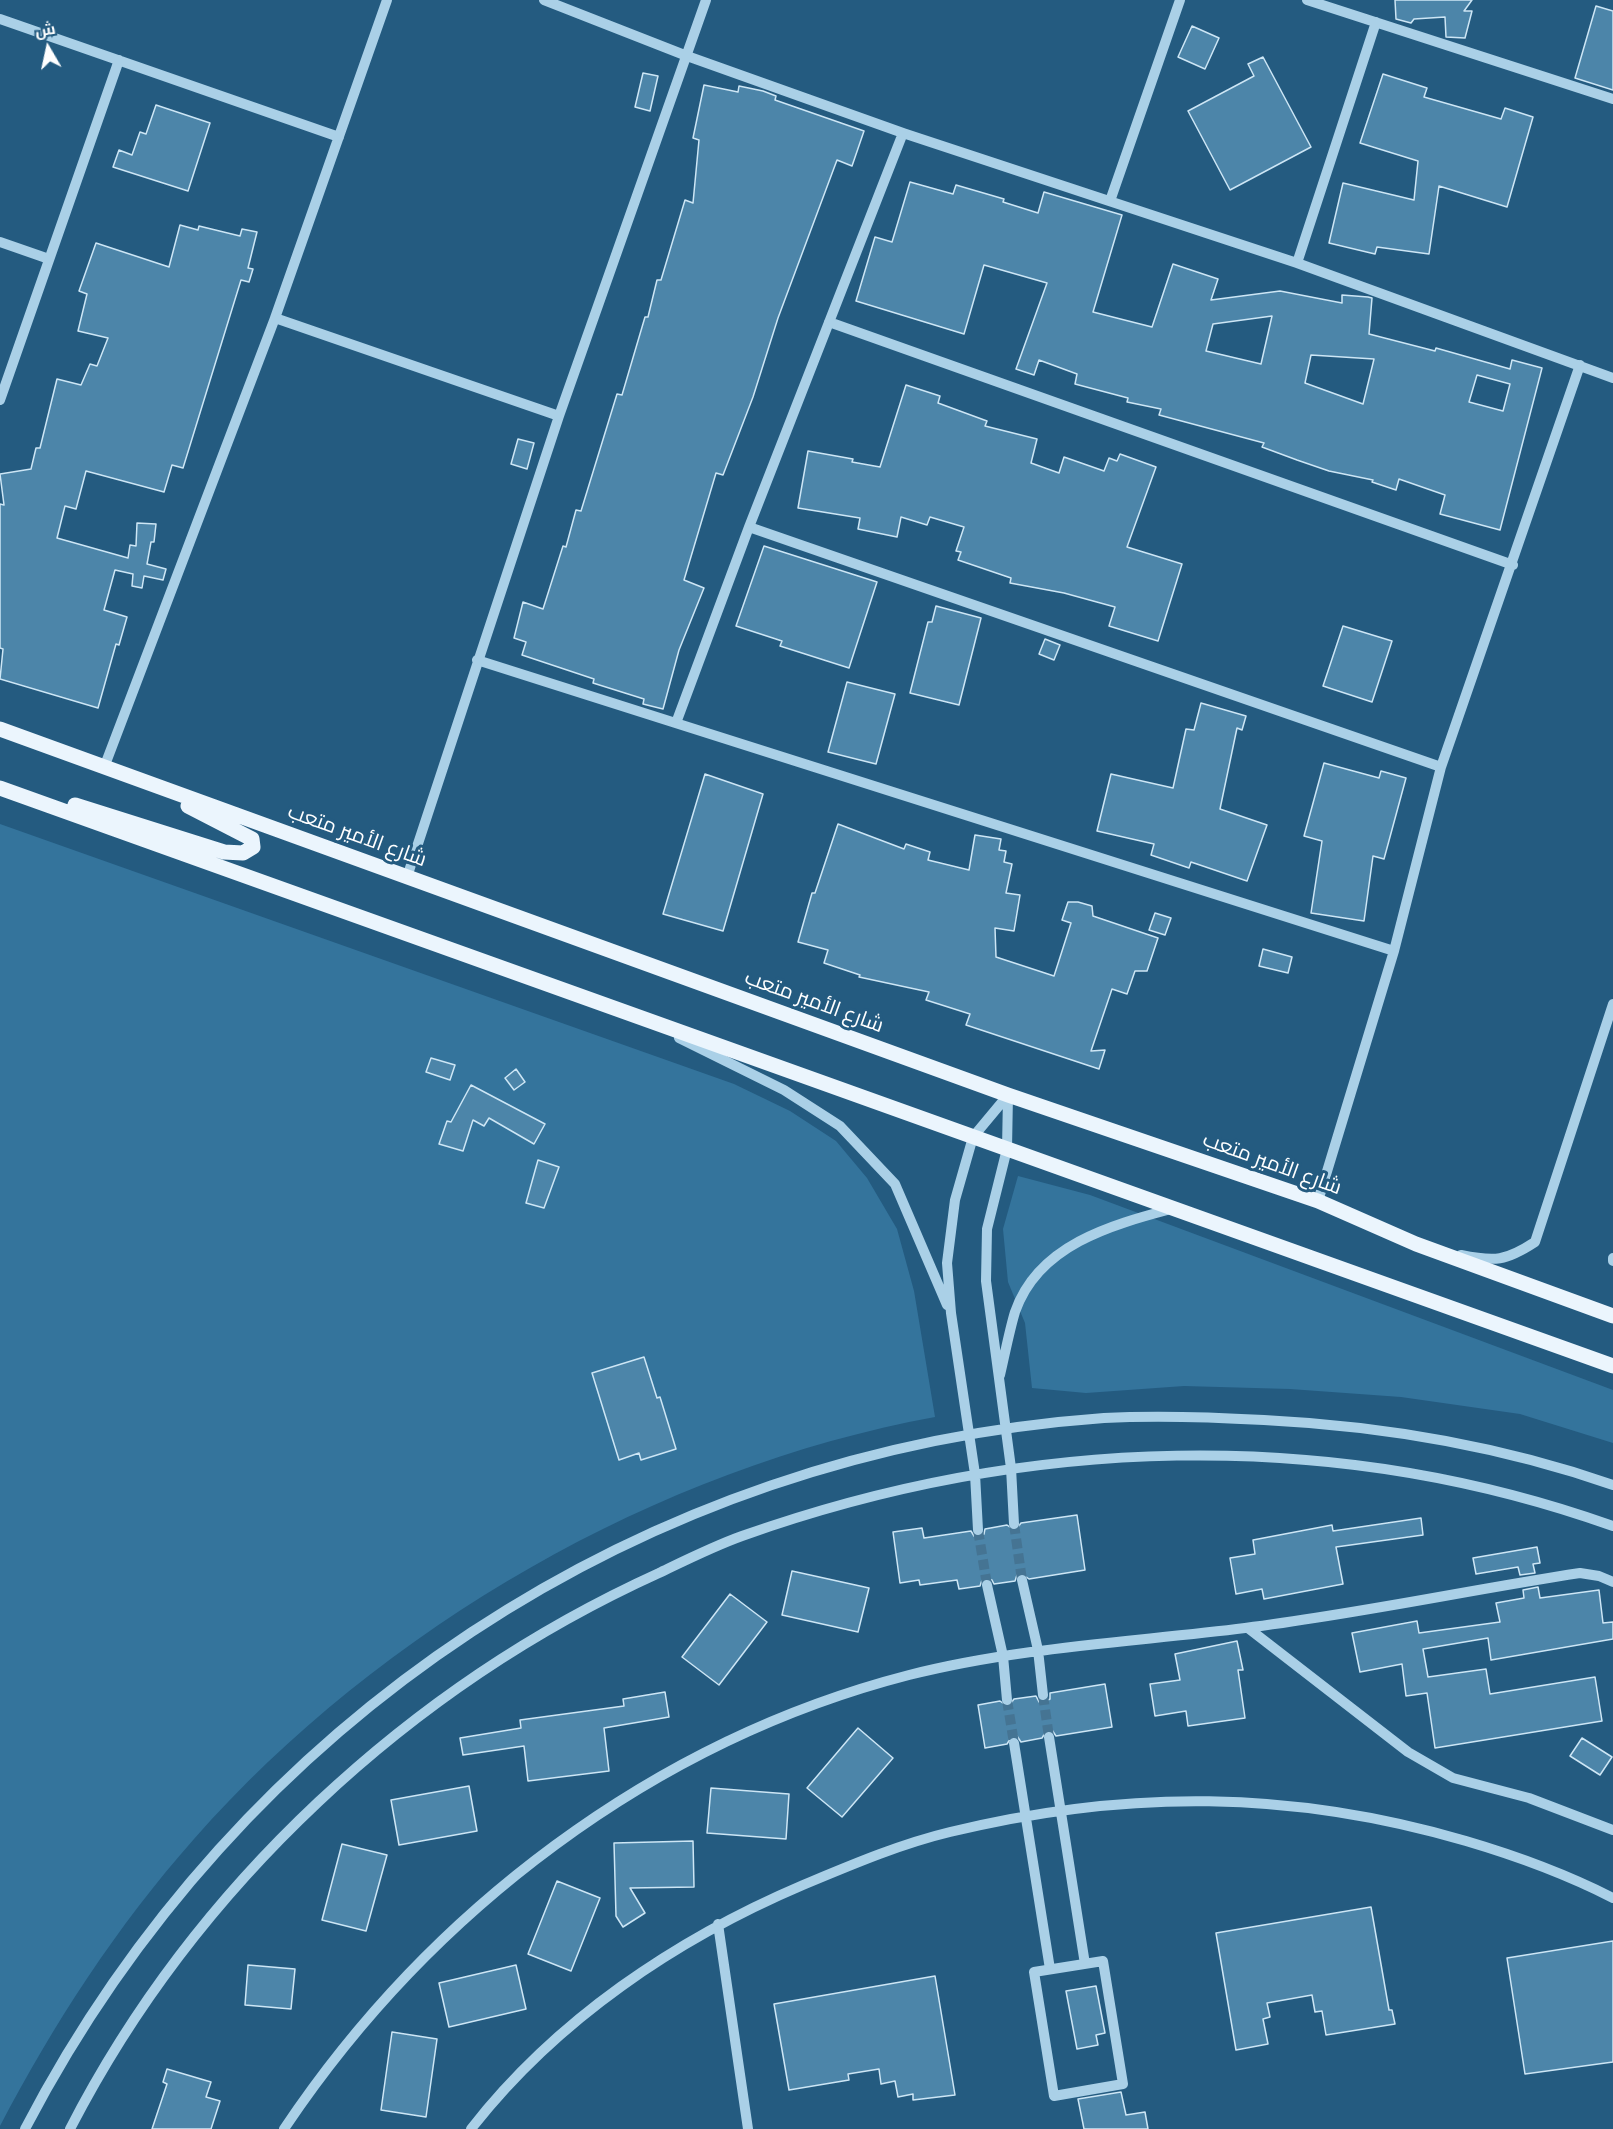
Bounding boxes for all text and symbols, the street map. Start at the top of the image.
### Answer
north arrow [18,18,78,78]
text: ش [33,19,57,41]
street label: شارع الأمير متعب [284,799,430,873]
street label: شارع الأمير متعب [741,965,887,1039]
street label: شارع الأمير متعب [1199,1127,1345,1201]

